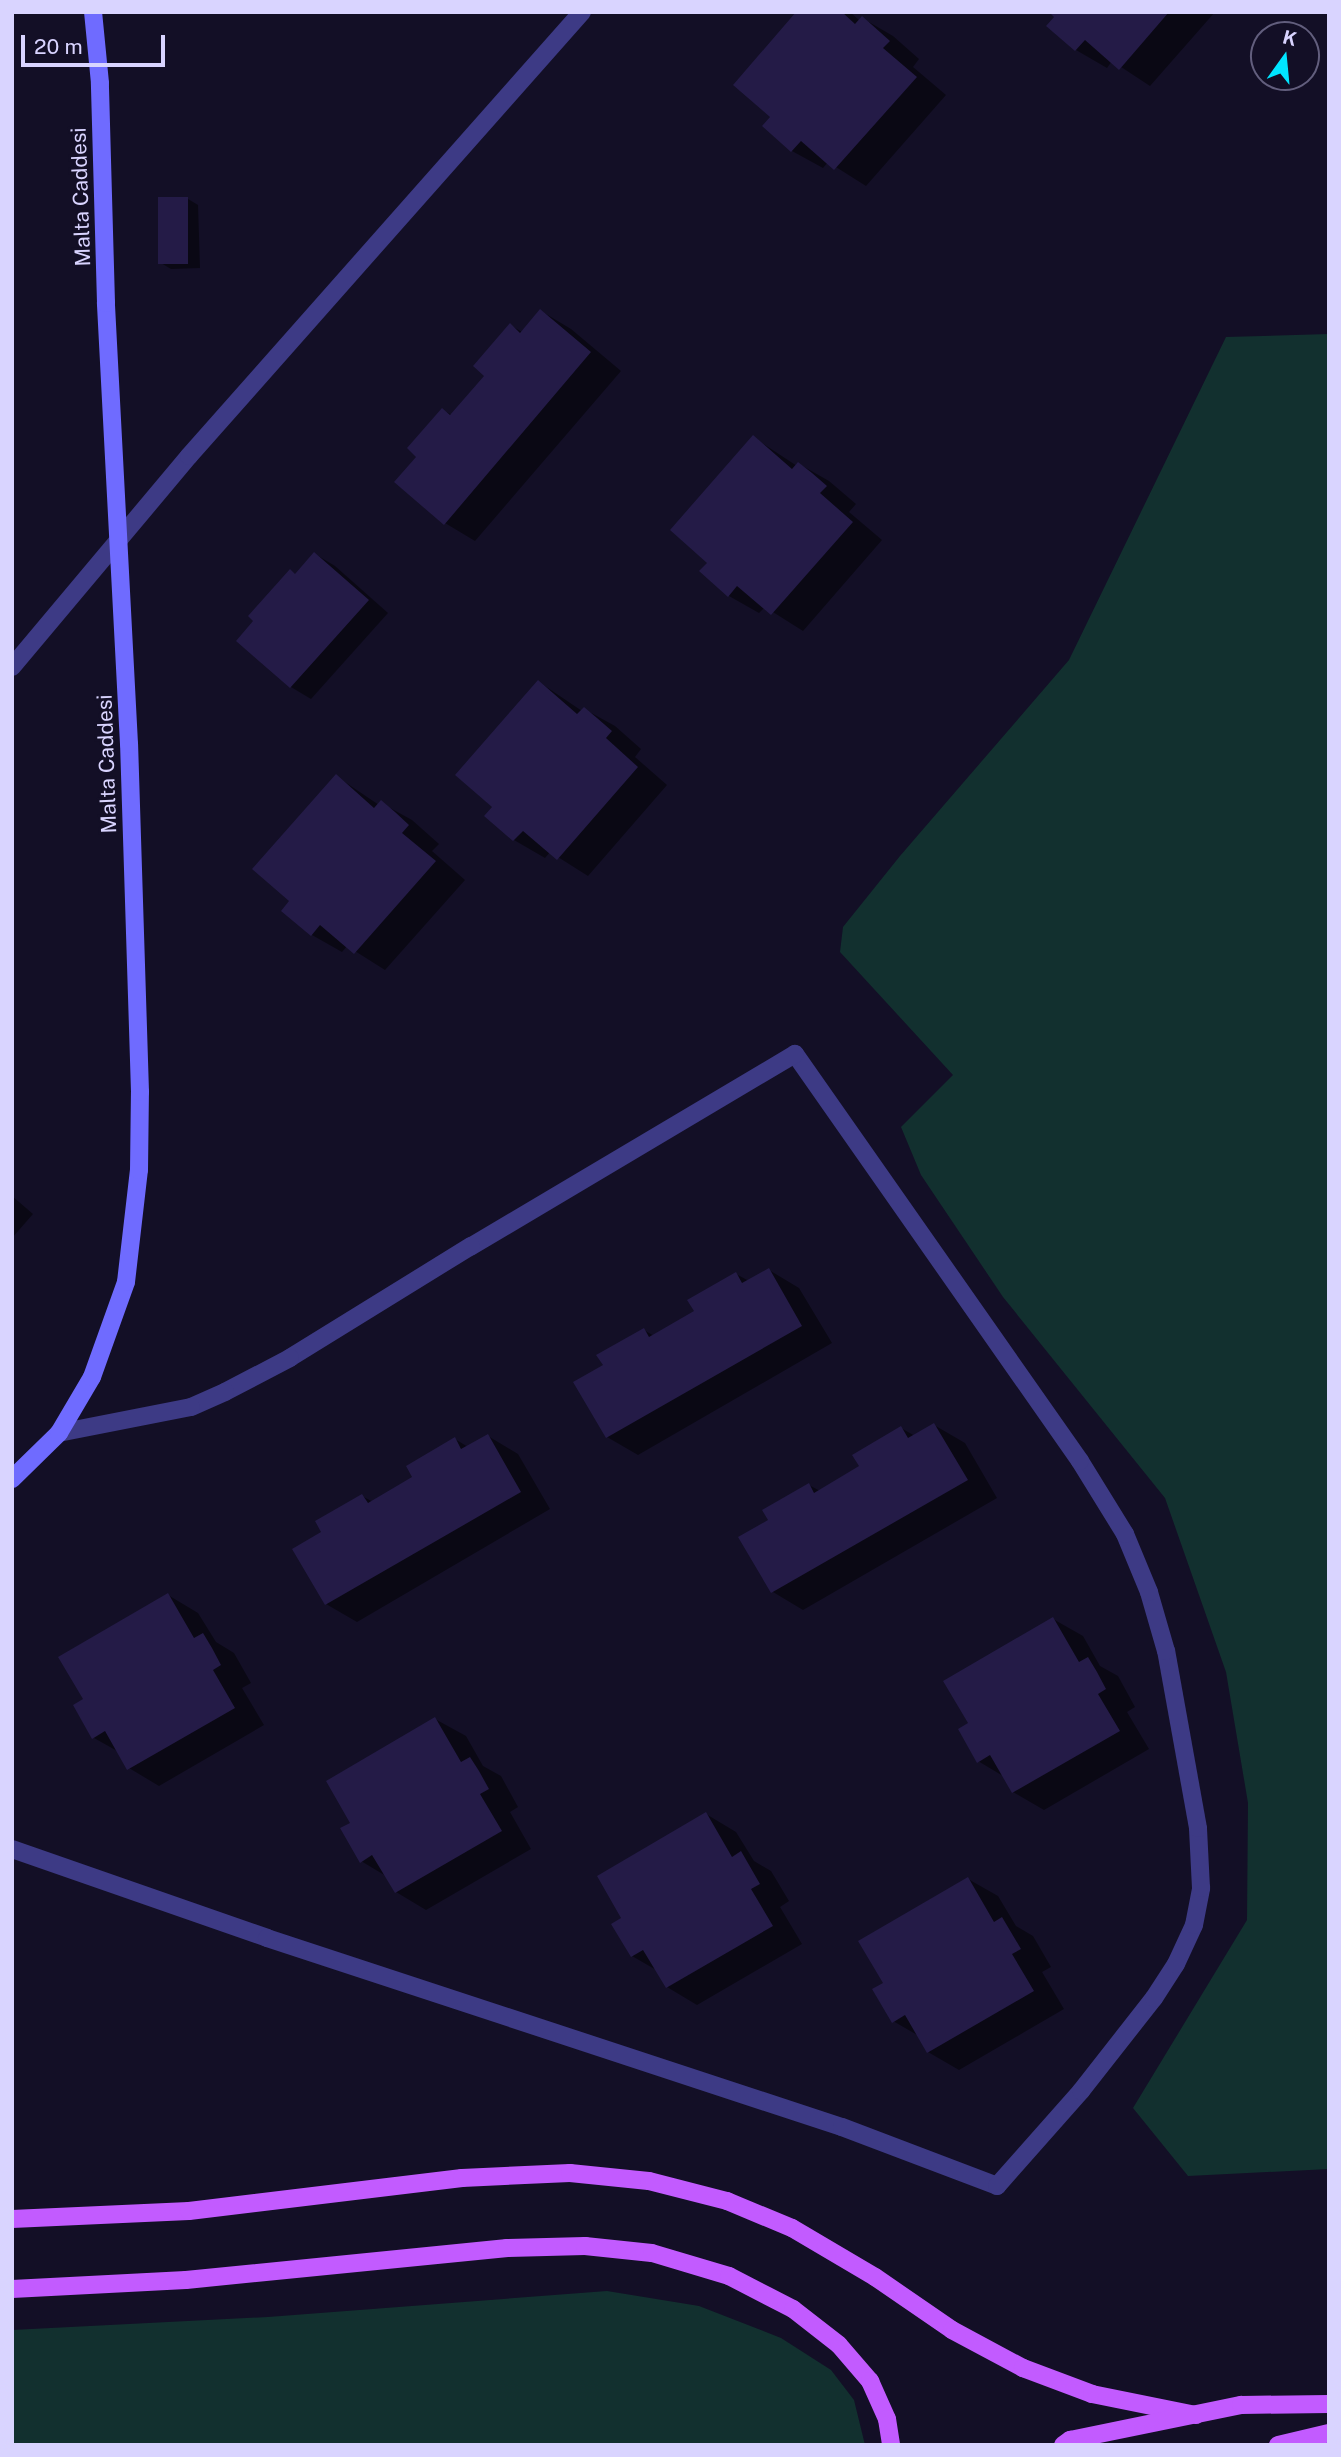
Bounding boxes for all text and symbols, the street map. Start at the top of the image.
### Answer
scale bar [24,21,168,65]
north arrow [1250,21,1320,91]
text: K [1280,25,1299,50]
text: 20 m [34,34,83,59]
street label: Malta Caddesi [66,127,96,267]
street label: Malta Caddesi [92,694,122,834]

